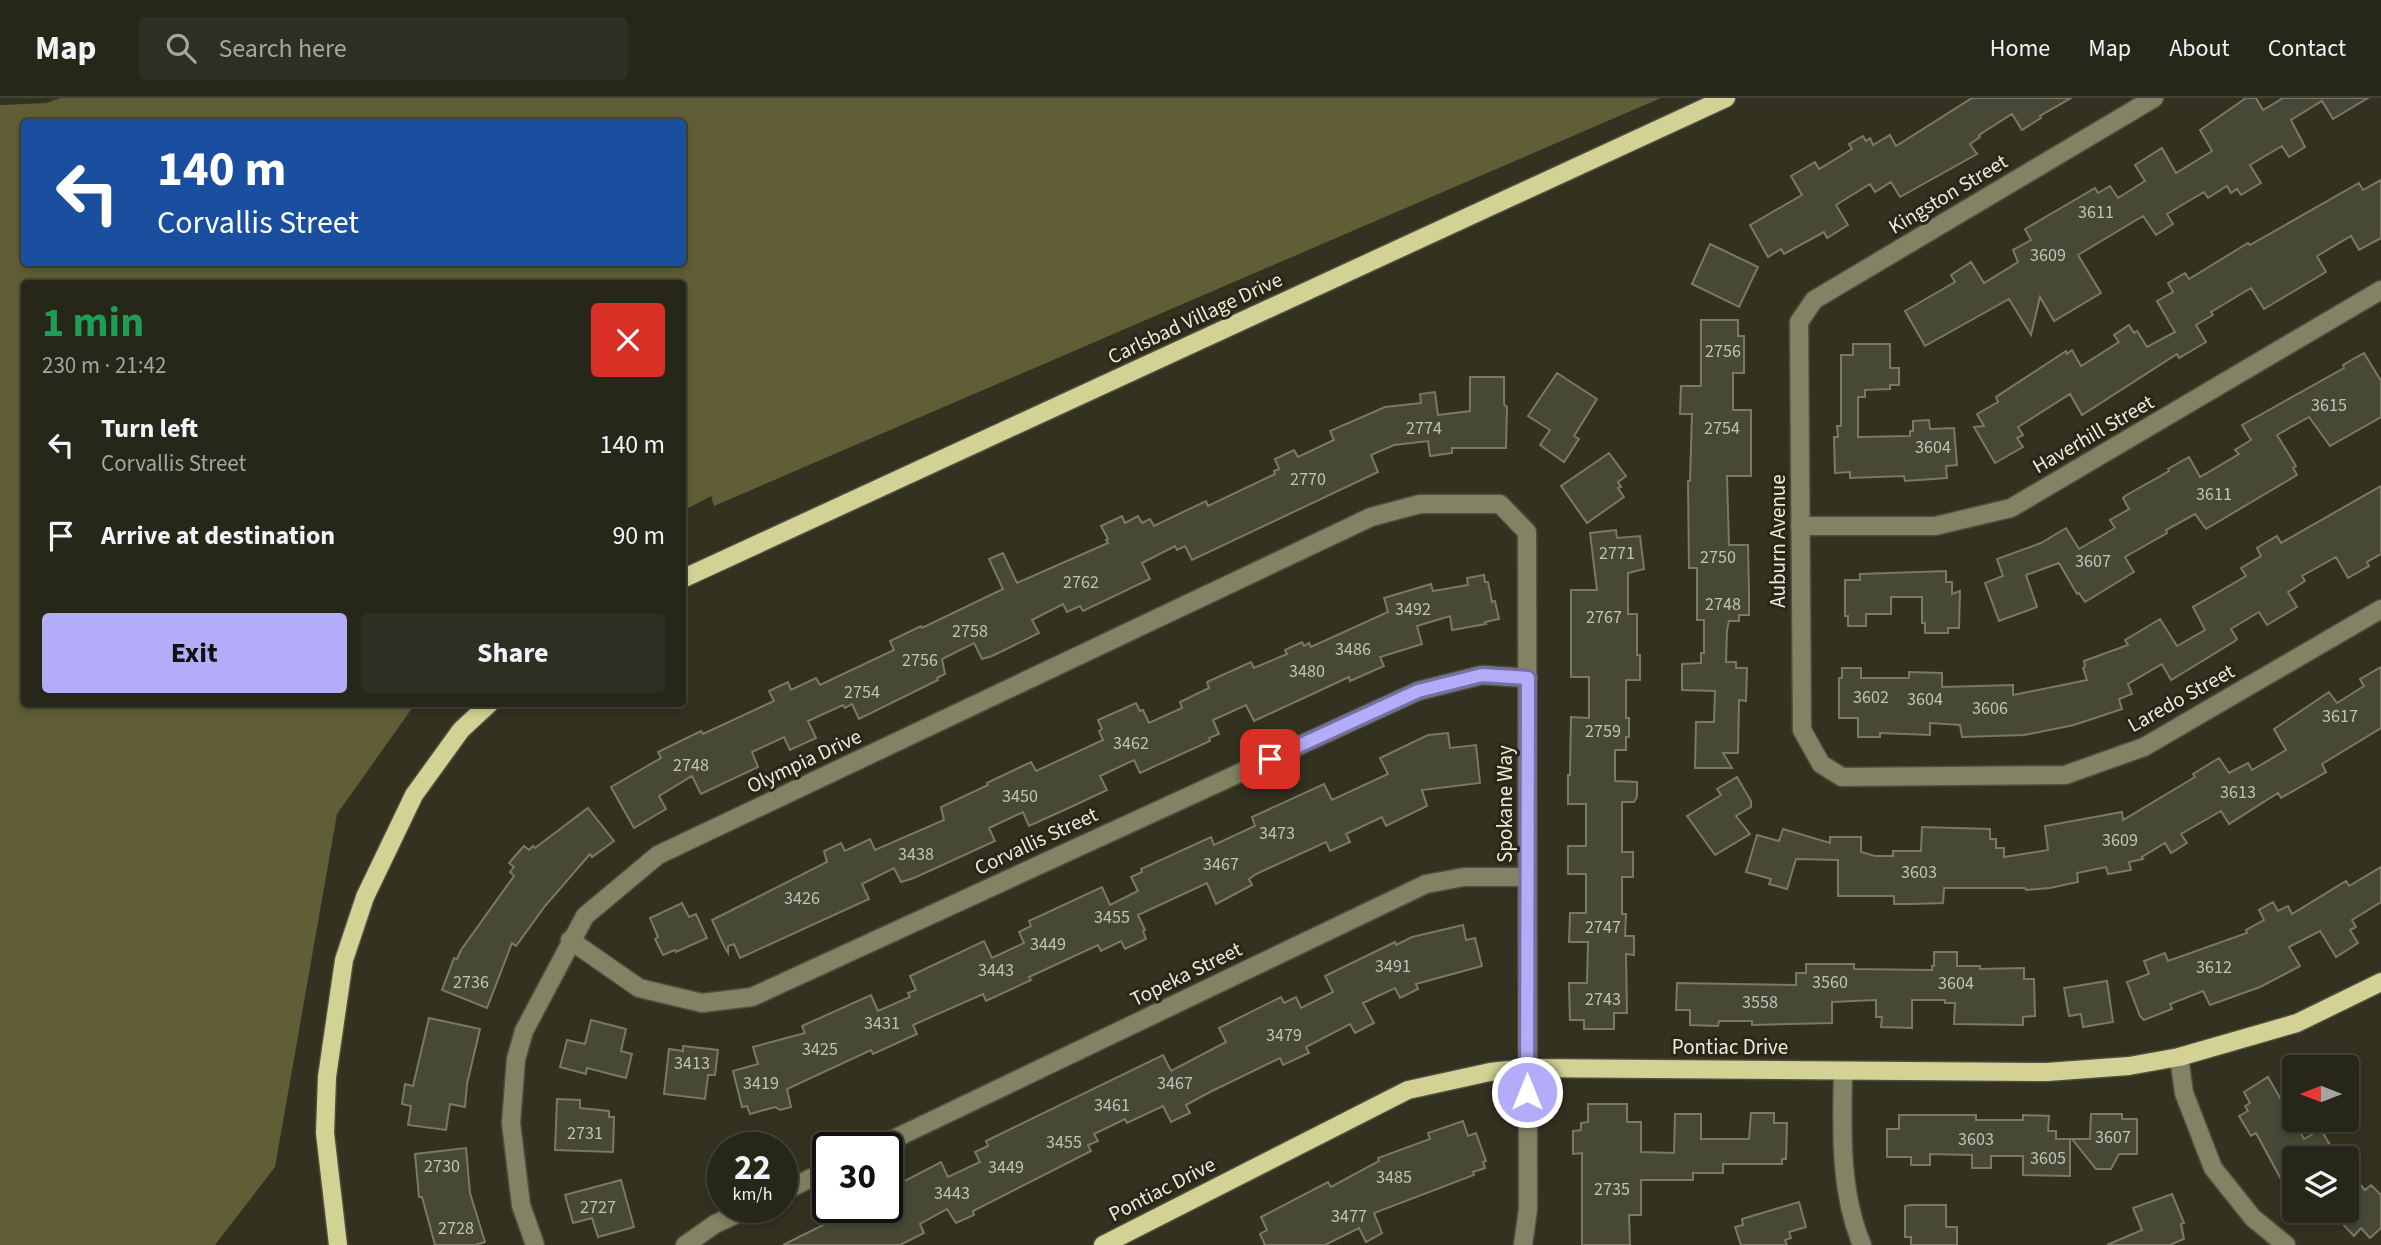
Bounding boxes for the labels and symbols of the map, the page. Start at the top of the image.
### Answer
street label: Kingston Street [1883,147,2013,241]
house number: 3611 [2078,200,2114,225]
house number: 3609 [2030,243,2066,268]
street label: Carlsbad Village Drive [1103,264,1287,372]
house number: 2756 [1705,339,1741,364]
street label: Haverhill Street [2027,387,2159,481]
house number: 3615 [2311,393,2347,418]
house number: 2774 [1406,416,1442,441]
house number: 2754 [1704,416,1740,441]
house number: 3604 [1915,435,1951,460]
house number: 2770 [1290,467,1326,492]
street label: Auburn Avenue [1763,474,1793,608]
house number: 3611 [2196,482,2232,507]
house number: 2771 [1599,541,1635,566]
house number: 2750 [1700,545,1736,570]
house number: 3607 [2075,549,2111,574]
house number: 2762 [1063,570,1099,595]
house number: 2748 [1705,592,1741,617]
house number: 3492 [1395,597,1431,622]
house number: 2767 [1586,605,1622,630]
house number: 2758 [952,619,988,644]
house number: 3486 [1335,637,1371,662]
house number: 2756 [902,648,938,673]
street label: Laredo Street [2122,656,2240,740]
house number: 3480 [1289,659,1325,684]
house number: 2754 [844,680,880,705]
house number: 3602 [1853,685,1889,710]
house number: 3604 [1907,687,1943,712]
house number: 3606 [1972,696,2008,721]
house number: 3617 [2322,704,2358,729]
house number: 2759 [1585,719,1621,744]
street label: Olympia Drive [742,721,866,801]
pin [1240,729,1300,789]
house number: 3462 [1113,731,1149,756]
street label: Spokane Way [1490,745,1520,863]
house number: 2748 [673,753,709,778]
house number: 3613 [2220,780,2256,805]
house number: 3450 [1002,784,1038,809]
street label: Corvallis Street [970,799,1102,883]
house number: 3473 [1259,821,1295,846]
house number: 3609 [2102,828,2138,853]
house number: 3438 [898,842,934,867]
house number: 3467 [1203,852,1239,877]
house number: 3603 [1901,860,1937,885]
house number: 3426 [784,886,820,911]
house number: 3455 [1094,905,1130,930]
house number: 2747 [1585,915,1621,940]
house number: 3449 [1030,932,1066,957]
street label: Topeka Street [1125,934,1247,1014]
house number: 3491 [1375,954,1411,979]
house number: 3612 [2196,955,2232,980]
house number: 3443 [978,958,1014,983]
house number: 2736 [453,970,489,995]
house number: 3560 [1812,970,1848,995]
house number: 3604 [1938,971,1974,996]
house number: 2743 [1585,987,1621,1012]
house number: 3558 [1742,990,1778,1015]
house number: 3431 [864,1011,900,1036]
house number: 3479 [1266,1023,1302,1048]
street label: Pontiac Drive [1672,1032,1788,1062]
house number: 3425 [802,1037,838,1062]
house number: 3413 [674,1051,710,1076]
position arrow [1490,1055,1564,1129]
north arrow [2282,1055,2359,1132]
house number: 3419 [743,1071,779,1096]
house number: 3467 [1157,1071,1193,1096]
house number: 3461 [1094,1093,1130,1118]
house number: 2731 [567,1121,603,1146]
house number: 3607 [2095,1125,2131,1150]
house number: 3603 [1958,1127,1994,1152]
house number: 3455 [1046,1130,1082,1155]
speed limit sign: 30 [812,1132,903,1223]
house number: 3605 [2030,1146,2066,1171]
street label: Pontiac Drive [1103,1149,1221,1229]
house number: 2730 [424,1154,460,1179]
house number: 3449 [988,1155,1024,1180]
house number: 3485 [1376,1165,1412,1190]
house number: 2735 [1594,1177,1630,1202]
house number: 3443 [934,1181,970,1206]
house number: 2727 [580,1195,616,1220]
house number: 3477 [1331,1204,1367,1229]
house number: 2728 [438,1216,474,1241]

